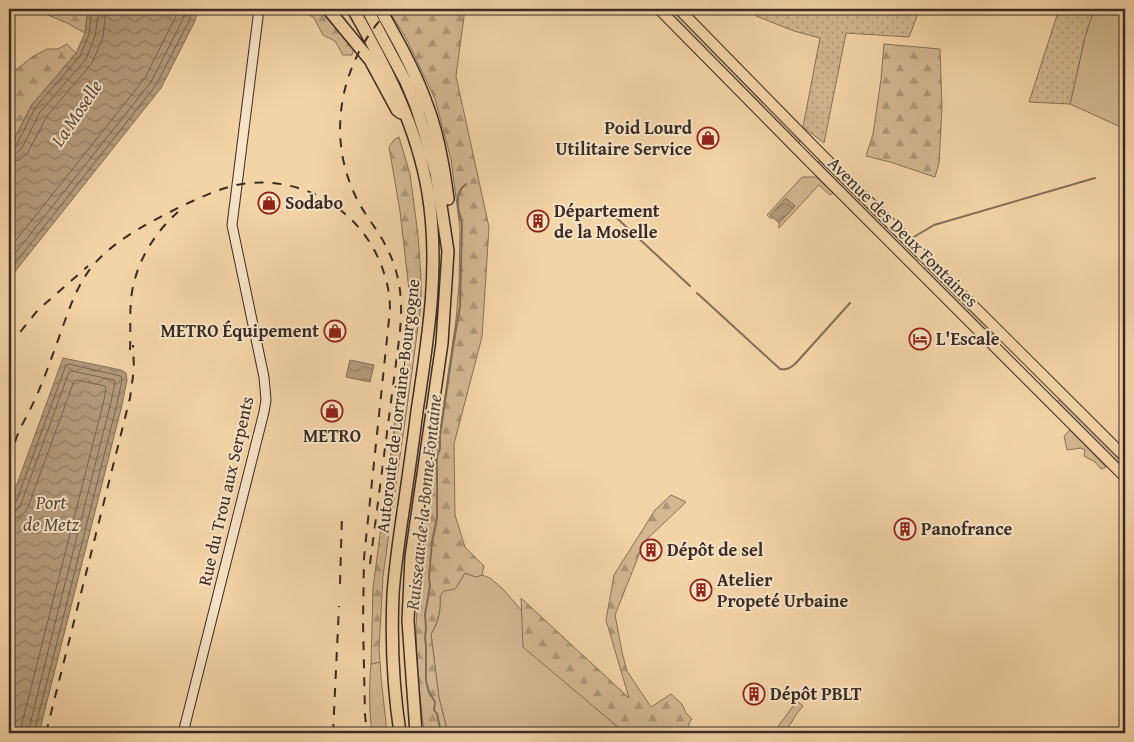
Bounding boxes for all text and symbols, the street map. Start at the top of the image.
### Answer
water label: La Moselle [43,74,109,153]
place label: Poid Lourd Utilitaire Service [555,114,693,162]
shop icon: Poid Lourd Utilitaire Service [696,126,720,150]
street label: Avenue des Deux Fontaines [822,150,985,313]
place label: Sodabo [285,189,343,216]
shop icon: Sodabo [257,191,281,215]
place label: Département de la Moselle [554,197,660,245]
building icon: Département de la Moselle [526,209,550,233]
street label: Autoroute de Lorraine-Bourgogne [368,277,427,535]
place label: METRO Équipement [160,317,319,344]
shop icon: METRO Équipement [323,319,347,343]
place label: L'Escale [936,325,1000,352]
hotel icon: L'Escale [908,327,932,351]
water label: Ruisseau de la Bonne Fontaine [398,392,448,612]
street label: Rue du Trou aux Serpents [191,393,260,588]
shop icon: METRO [320,399,344,423]
place label: METRO [303,422,361,449]
water label: Port de Metz [23,488,80,538]
place label: Panofrance [921,515,1012,542]
building icon: Panofrance [893,517,917,541]
place label: Dépôt de sel [667,536,764,563]
building icon: Dépôt de sel [639,538,663,562]
place label: Atelier Propeté Urbaine [717,566,848,614]
building icon: Atelier Propeté Urbaine [689,578,713,602]
place label: Dépôt PBLT [770,680,862,707]
building icon: Dépôt PBLT [742,682,766,706]

